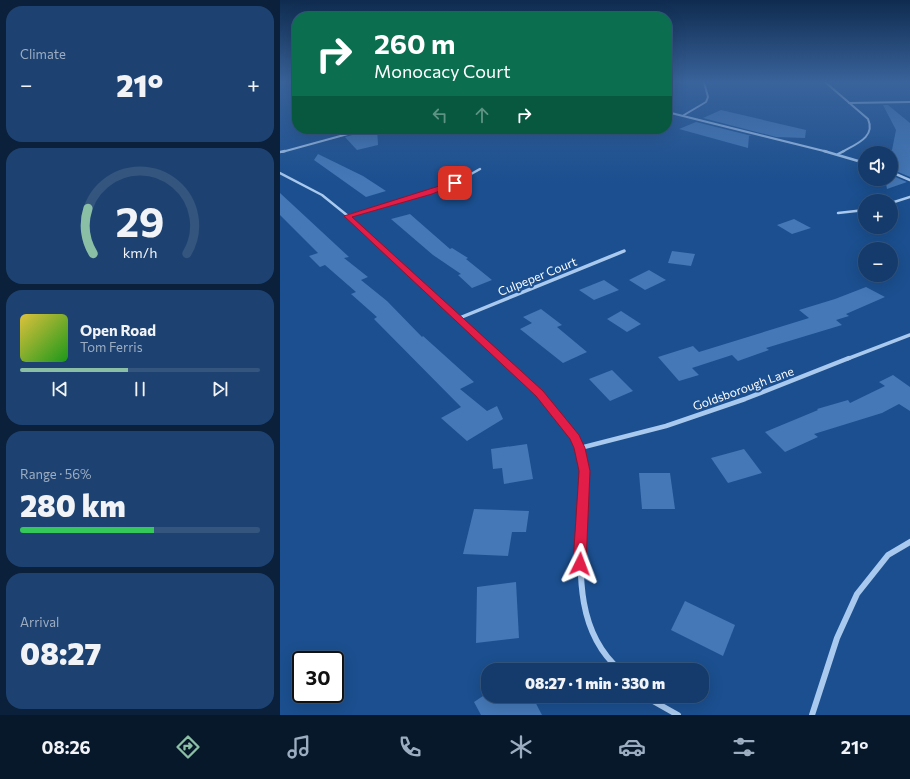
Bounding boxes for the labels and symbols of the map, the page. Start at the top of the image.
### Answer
pin [438,166,472,200]
street label: Culpeper Court [496,254,579,298]
street label: Goldsborough Lane [691,363,795,413]
position arrow [559,543,601,585]
speed limit sign: 30 [292,651,344,703]

